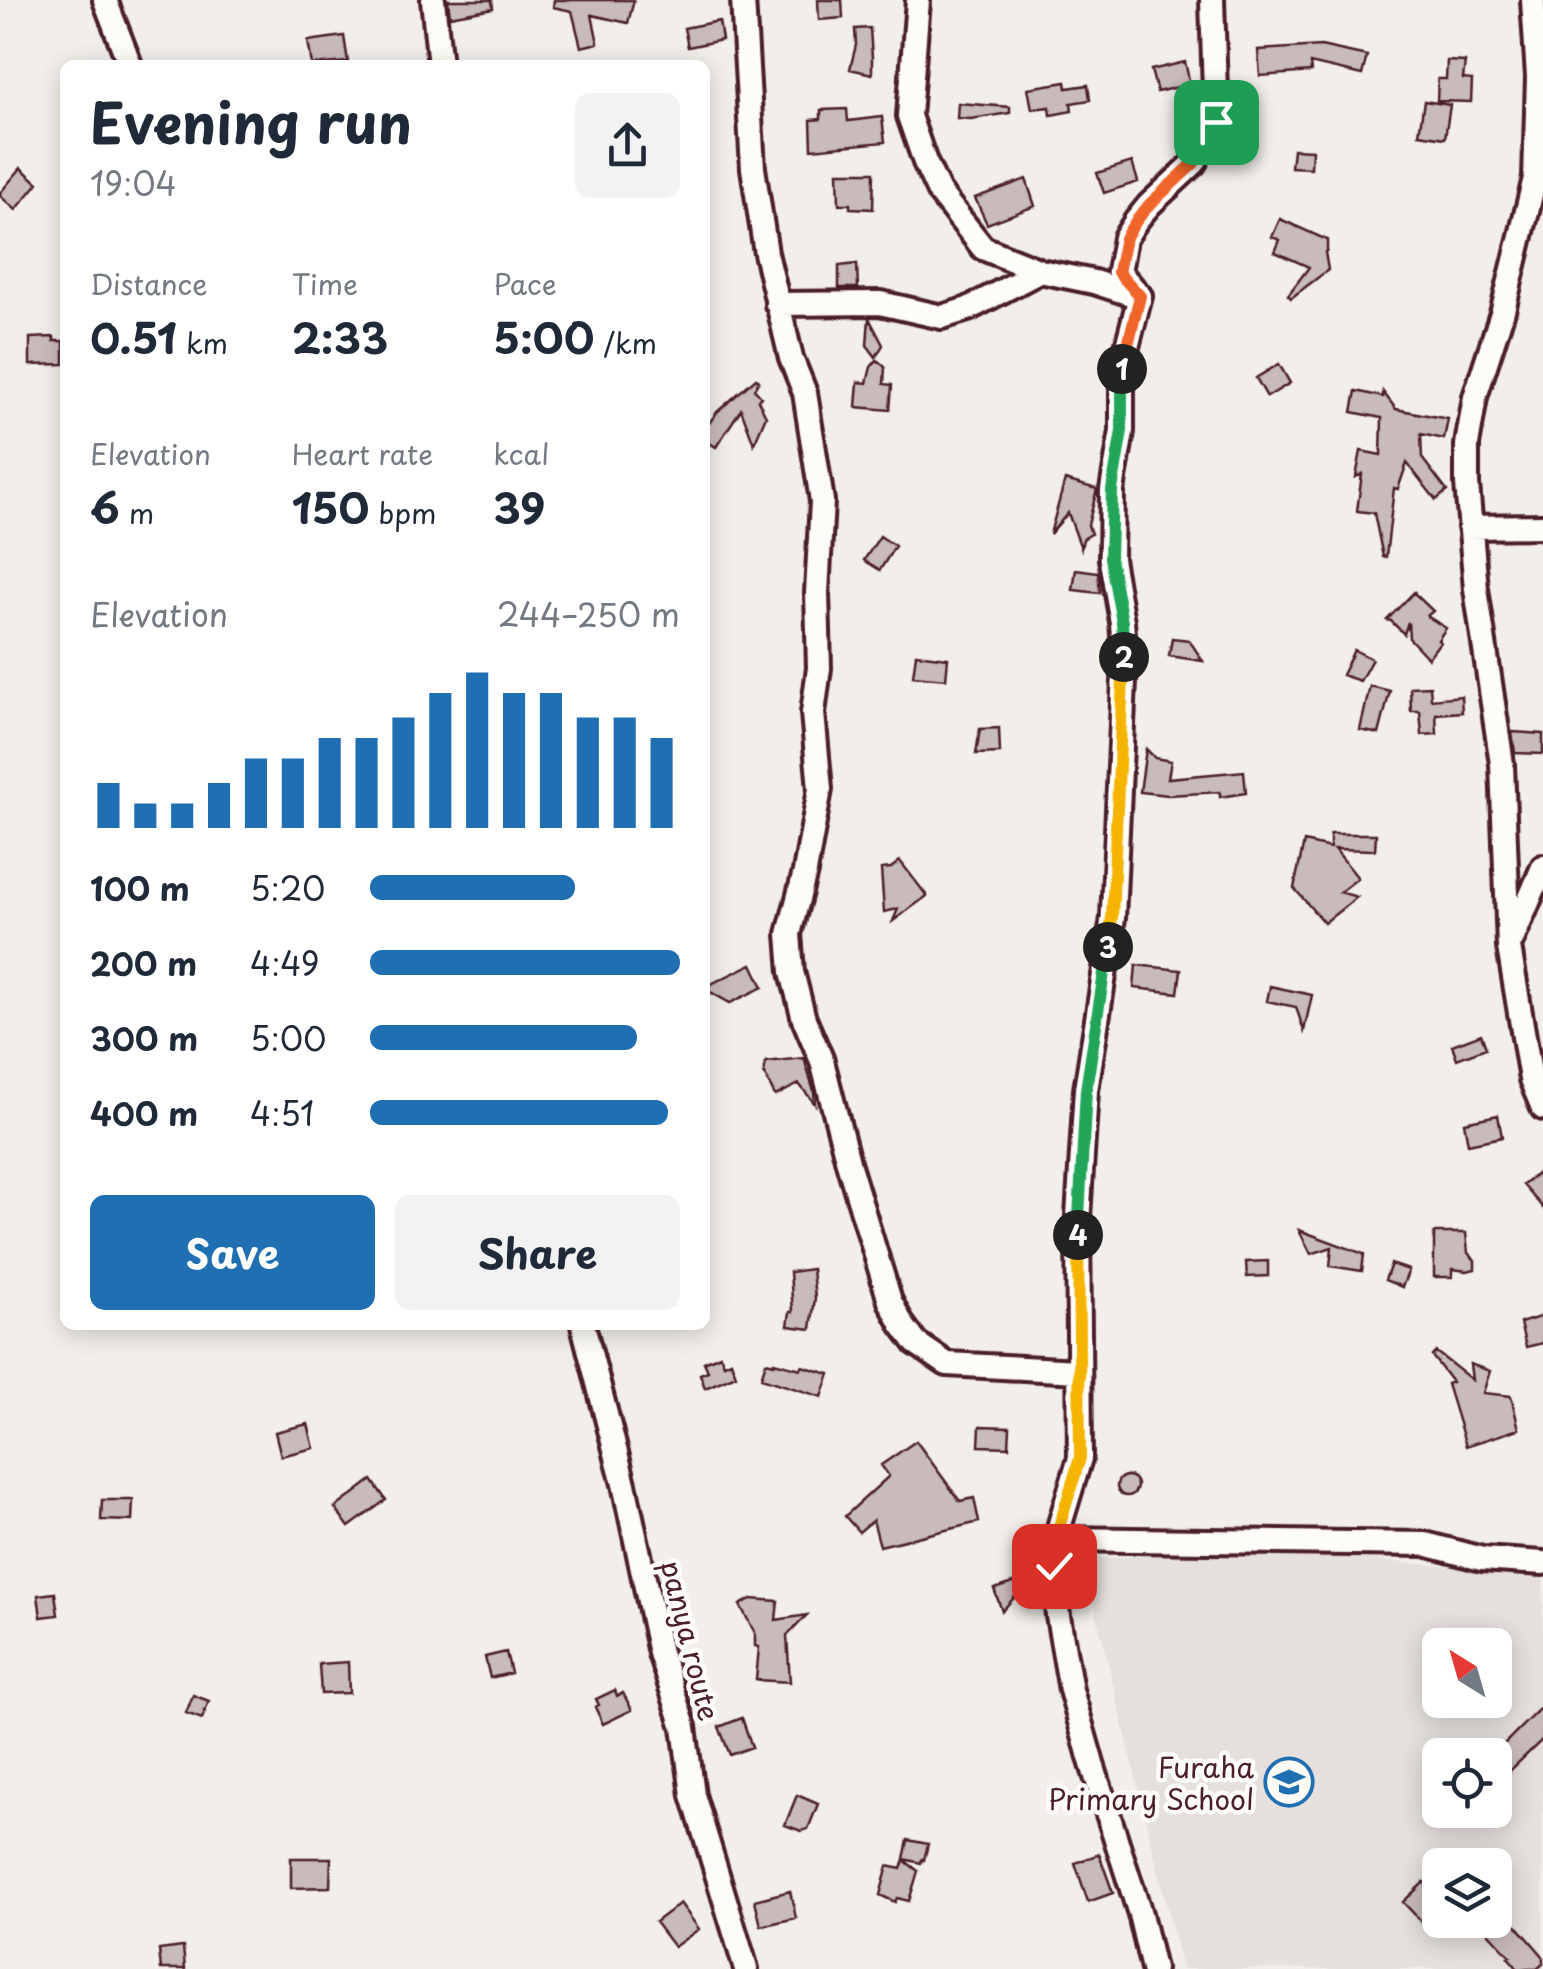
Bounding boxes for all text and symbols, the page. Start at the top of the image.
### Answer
text: Evening run [90,80,412,163]
pin [1174,80,1259,165]
button: share [575,93,680,198]
icon: arrive [1189,95,1244,150]
text: 19:04 [90,159,177,207]
text: Distance [90,262,208,305]
text: Time [292,262,358,305]
text: Pace [493,262,557,305]
text: 0.51 [90,305,177,368]
text: 2:33 [292,305,388,368]
text: 5:00 [493,305,594,368]
text: km [177,321,228,364]
text: /km [594,321,657,364]
pin: 1 [1097,344,1147,394]
text: 1 [1115,347,1129,390]
text: Elevation [90,432,211,475]
text: Heart rate [292,432,433,475]
text: kcal [493,432,549,475]
text: 6 [90,475,120,538]
text: 150 [292,475,369,538]
text: 39 [493,475,545,538]
text: m [120,491,154,534]
text: bpm [369,491,437,534]
text: Elevation [90,590,228,638]
text: 244–250 m [497,590,680,638]
pin: 2 [1099,632,1149,682]
text: 2 [1114,635,1134,678]
text: 100 m [90,864,190,912]
text: 5:20 [250,864,325,912]
pin: 3 [1083,922,1133,972]
text: 3 [1099,925,1117,968]
text: 200 m [90,939,197,987]
text: 4:49 [250,939,320,987]
text: 300 m [90,1014,198,1062]
text: 5:00 [250,1014,327,1062]
text: 400 m [90,1089,198,1137]
text: 4:51 [250,1089,314,1137]
button: Save [90,1195,375,1310]
button: Share [395,1195,680,1310]
pin: 4 [1053,1210,1103,1260]
text: 4 [1068,1213,1088,1256]
pin [1012,1524,1097,1609]
icon: check [1027,1539,1082,1594]
street label: panya route [650,1555,732,1725]
north arrow [1422,1628,1512,1718]
map controls [1422,1628,1512,1938]
button: locate [1422,1738,1512,1828]
place label: Furaha Primary School [1048,1745,1254,1820]
school or university icon: Furaha Primary School [1263,1756,1315,1808]
button: layers [1422,1848,1512,1938]

